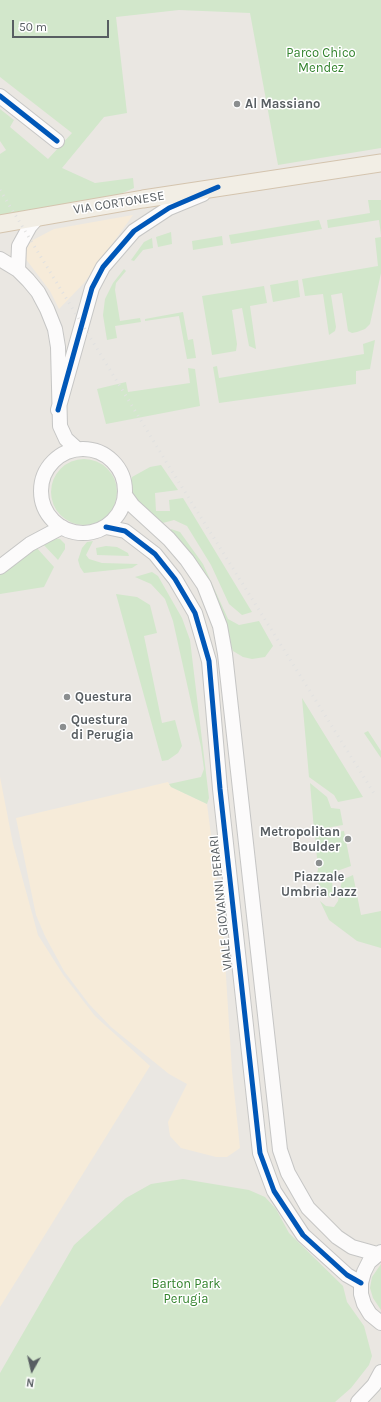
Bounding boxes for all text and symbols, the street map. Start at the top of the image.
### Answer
scale bar [14,12,111,38]
text: 50 m [19,20,47,34]
park label: Parco Chico Mendez [286,45,356,76]
place label: Al Massiano [245,96,320,112]
marker: Al Massiano [232,99,242,109]
street label: VIA CORTONESE [72,188,166,218]
place label: Questura [75,689,132,705]
marker: Questura [62,692,72,702]
place label: Questura di Perugia [71,712,134,743]
marker: Questura di Perugia [58,722,68,732]
place label: Metropolitan Boulder [260,824,340,855]
marker: Metropolitan Boulder [343,834,353,844]
street label: VIALE GIOVANNI PERARI [206,835,236,971]
marker: Piazzale Umbria Jazz [314,858,324,868]
place label: Piazzale Umbria Jazz [281,869,357,900]
park label: Barton Park Perugia [151,1276,221,1307]
north arrow [12,1350,52,1390]
text: N [25,1375,35,1389]

